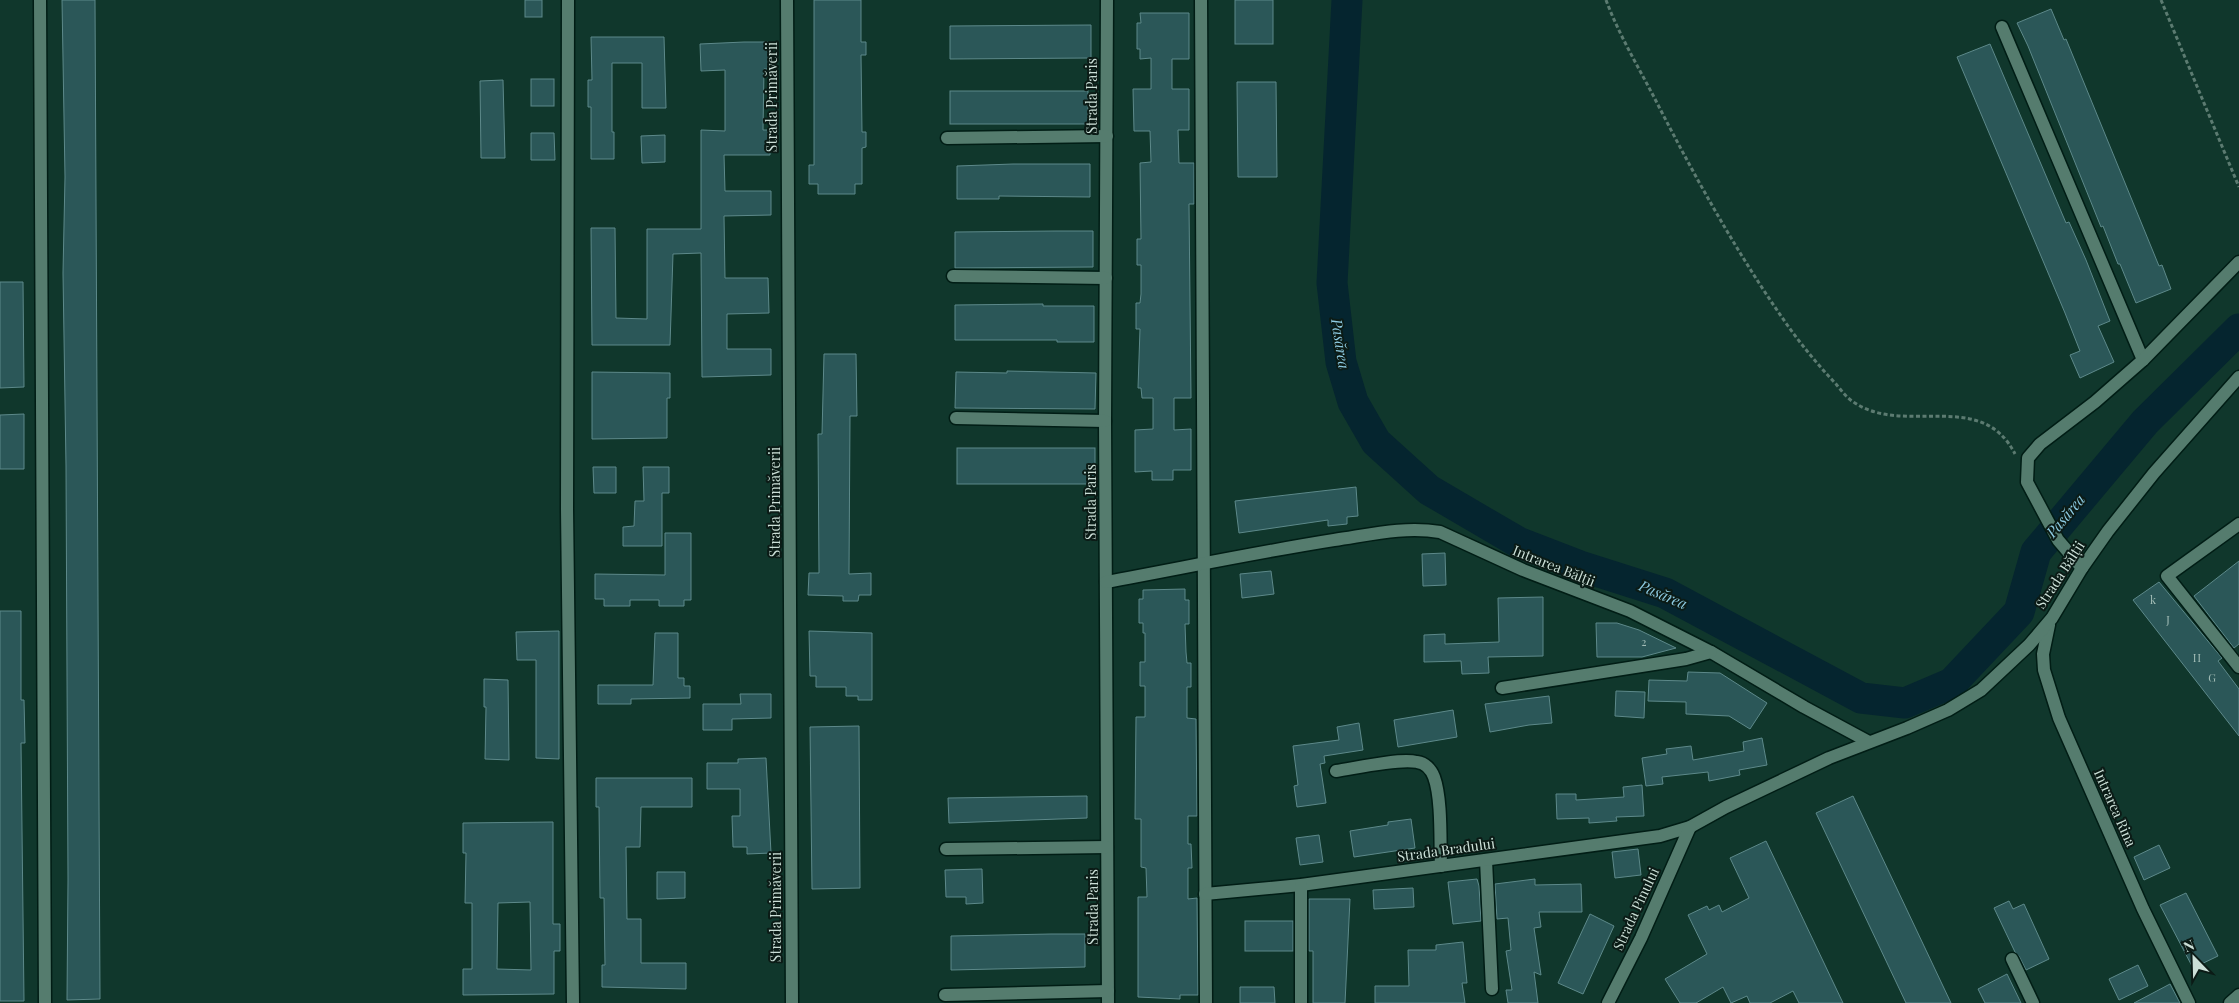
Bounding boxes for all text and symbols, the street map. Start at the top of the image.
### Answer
street label: Strada Primăverii [762,42,781,152]
street label: Strada Paris [1082,58,1101,134]
water label: Pasărea [1327,316,1355,370]
street label: Strada Primăverii [765,447,784,557]
street label: Strada Paris [1081,464,1100,540]
water label: Pasărea [2041,489,2089,542]
street label: Strada Bălții [2031,537,2089,612]
street label: Intrarea Bălții [1510,540,1598,591]
water label: Pasărea [1635,575,1691,613]
house number: k [2150,592,2156,607]
house number: J [2165,612,2170,627]
house number: 2 [1641,634,1647,649]
house number: H [2193,650,2201,665]
house number: G [2208,670,2216,685]
street label: Intrarea Rina [2090,766,2141,850]
street label: Strada Bradului [1396,833,1496,866]
street label: Strada Primăverii [766,852,785,962]
street label: Strada Pinului [1608,864,1663,953]
street label: Strada Paris [1083,869,1102,945]
north arrow [2169,933,2219,983]
text: N [2180,935,2197,956]

